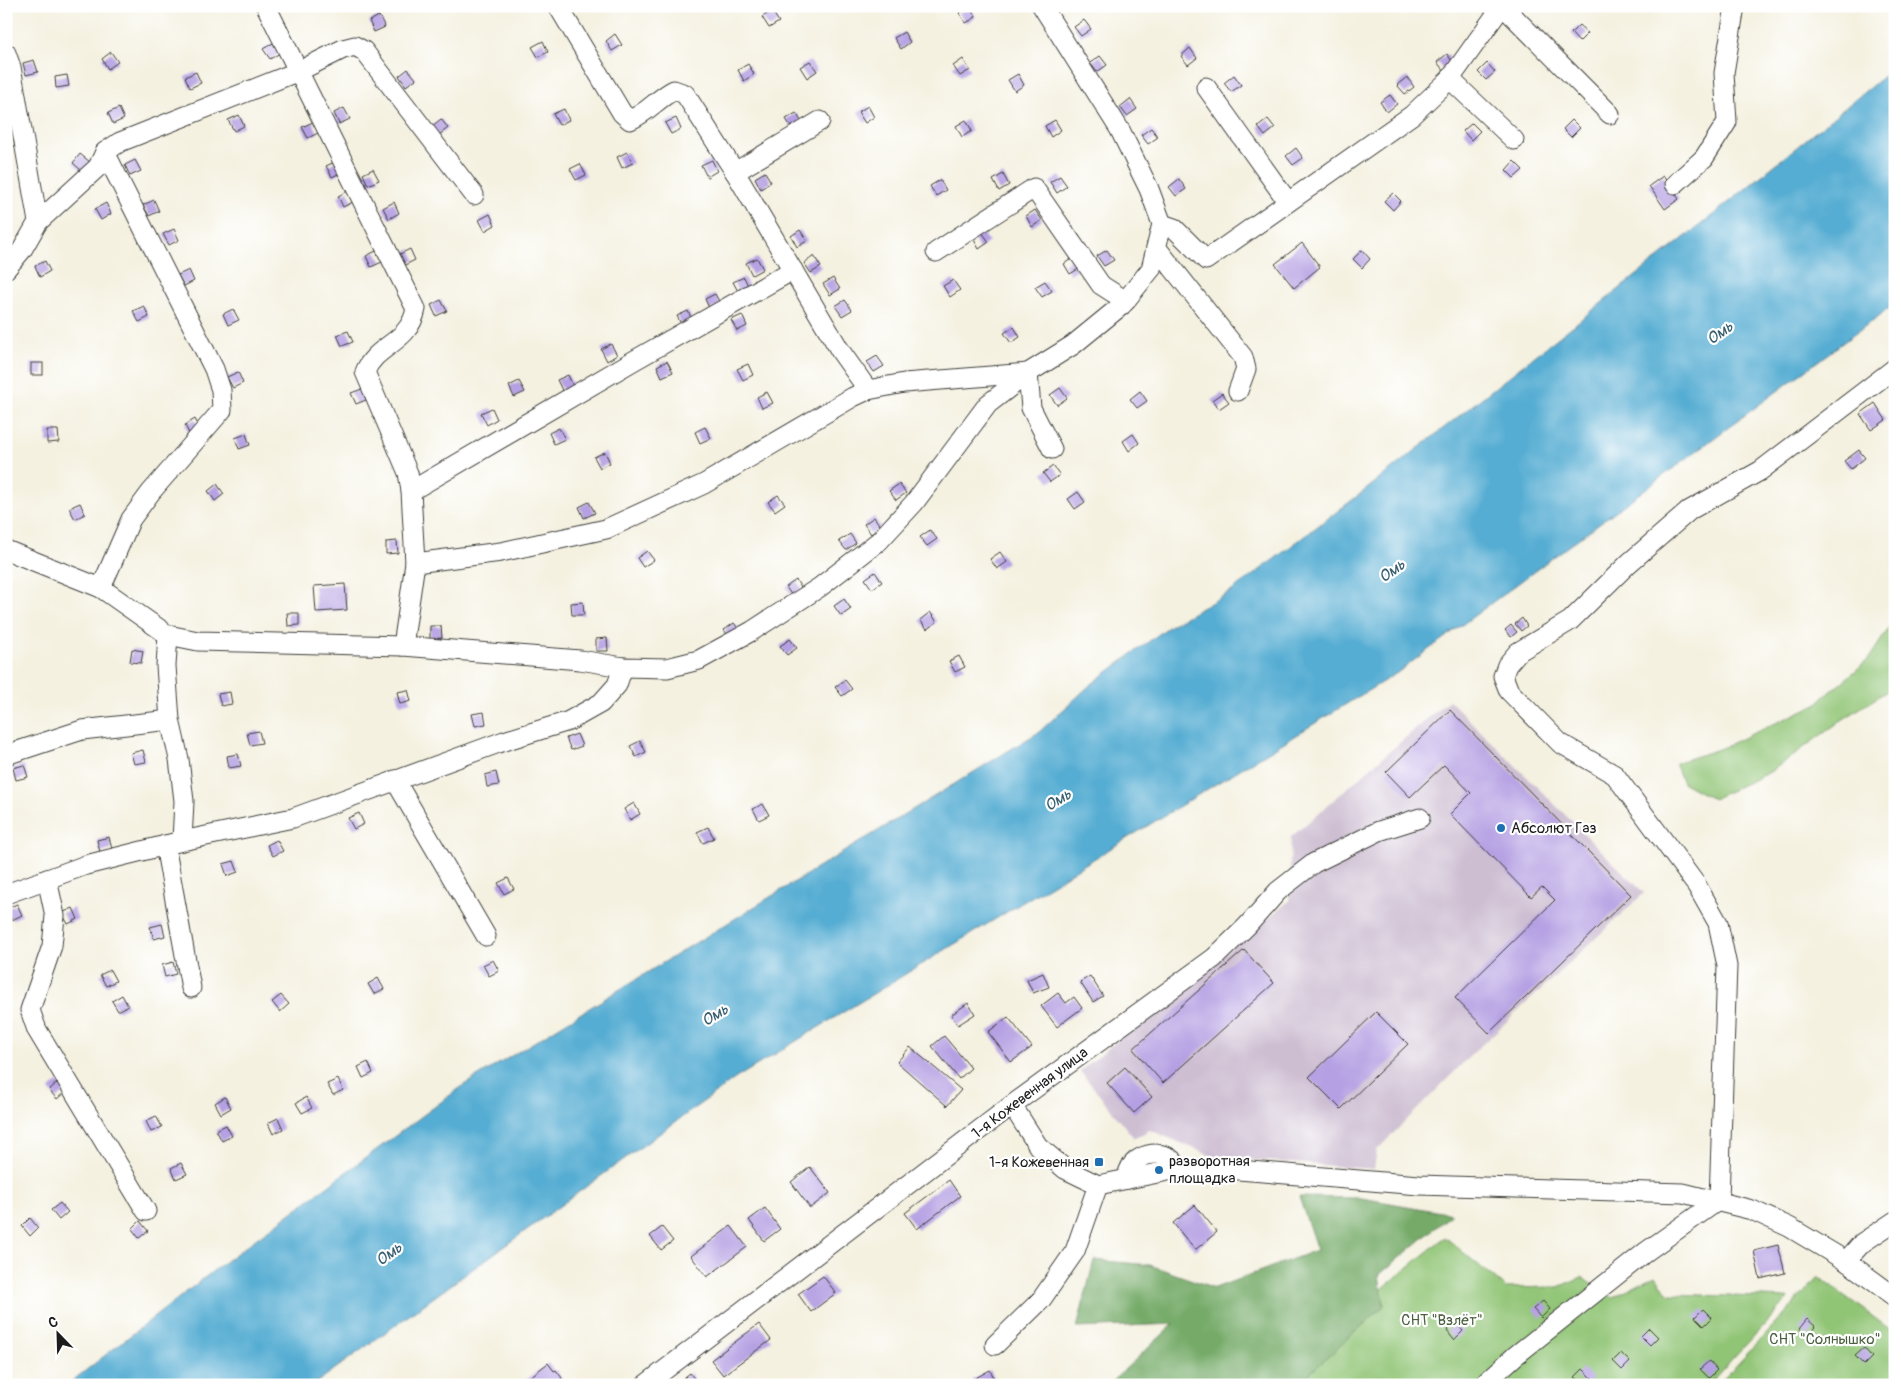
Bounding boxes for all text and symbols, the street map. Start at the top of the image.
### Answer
water label: Омь [1703,316,1738,349]
water label: Омь [1375,554,1410,587]
water label: Омь [1041,784,1076,816]
place label: Абсолют Газ [1511,819,1597,838]
marker: Абсолют Газ [1495,822,1507,834]
water label: Омь [698,999,733,1031]
street label: 1-я Кожевенная улица [968,1043,1092,1143]
place label: разворотная площадка [1169,1152,1250,1188]
place label: 1-я Кожевенная [989,1153,1089,1172]
marker: 1-я Кожевенная [1093,1156,1105,1168]
marker: разворотная площадка [1153,1164,1165,1176]
water label: Омь [372,1237,407,1270]
north arrow [32,1308,82,1358]
park label: СНТ "Взлёт" [1401,1311,1483,1330]
text: С [46,1313,61,1332]
park label: СНТ "Солнышко" [1769,1330,1881,1349]

